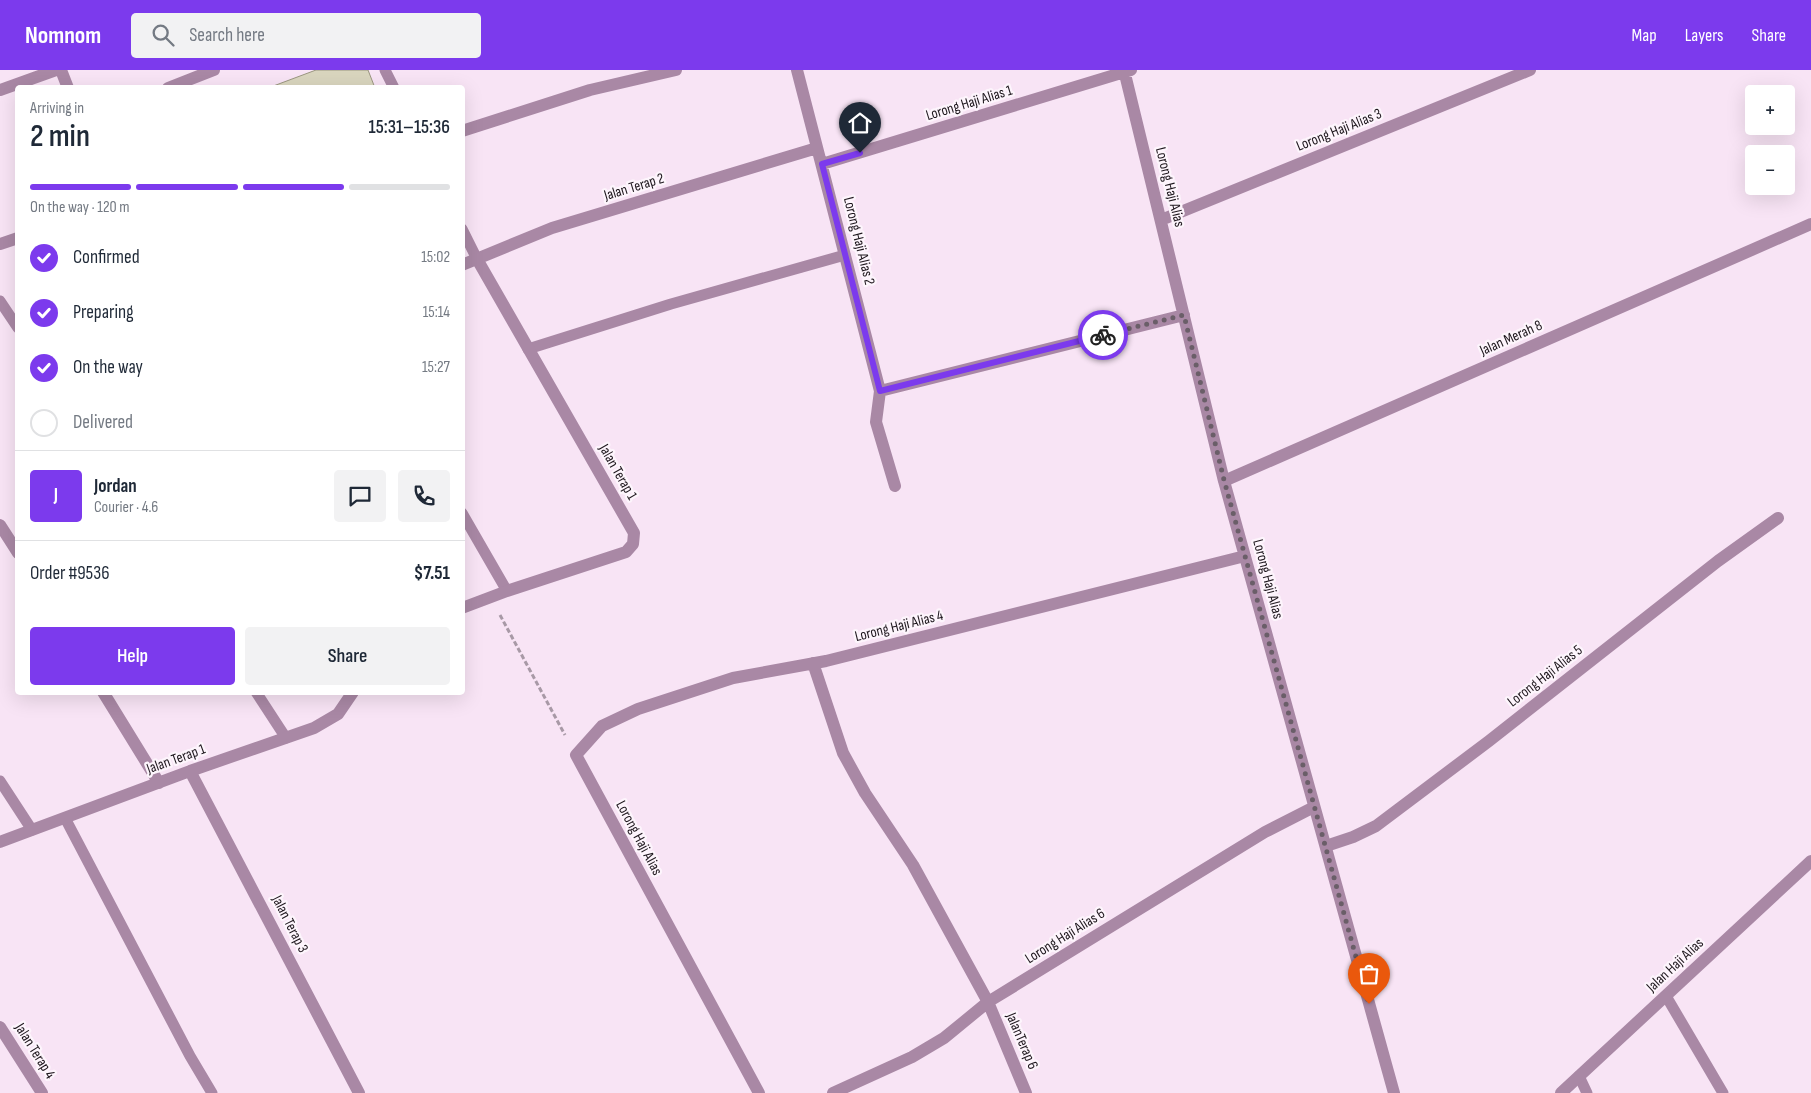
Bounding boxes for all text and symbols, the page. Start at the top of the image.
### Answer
search box [131,13,481,58]
text: Nomnom [25,21,101,50]
icon: search [149,21,177,49]
text: Search here [189,24,265,47]
text: Map [1632,25,1657,46]
text: Layers [1685,25,1724,46]
text: Share [1752,25,1786,46]
street label: Lorong Haji Alias 1 [924,81,1015,125]
map controls [1745,85,1795,195]
button: + [1745,85,1795,135]
text: Arriving in [30,99,84,118]
pin [839,102,881,153]
street label: Lorong Haji Alias 3 [1294,104,1384,156]
icon: home [846,109,874,137]
text: 15:31–15:36 [369,116,450,139]
text: 2 min [30,117,90,156]
street label: Lorong Haji Alias [1151,145,1189,229]
button: − [1745,145,1795,195]
street label: Jalan Terap 2 [601,169,666,205]
street label: Lorong Haji Alias 2 [839,195,879,287]
text: On the way · 120 m [30,198,129,217]
icon: check [30,244,58,272]
text: Confirmed [73,246,140,269]
text: 15:02 [421,248,450,267]
icon: check [30,299,58,327]
text: Preparing [73,301,134,324]
text: 15:14 [423,303,450,322]
courier [1078,310,1128,360]
street label: Jalan Merah 8 [1476,316,1545,361]
icon: bike [1089,321,1117,349]
icon: check [30,354,58,382]
text: On the way [73,356,143,379]
text: 15:27 [422,358,450,377]
text: Delivered [73,411,133,434]
street label: Jalan Terap 1 [594,440,642,504]
button: chat [334,470,386,522]
button: phone [398,470,450,522]
text: Jordan [94,475,137,498]
text: J [54,484,58,507]
text: Courier · 4.6 [94,498,158,517]
street label: Lorong Haji Alias [1248,537,1288,621]
text: Order #9536 [30,562,110,585]
text: $7.51 [414,562,450,585]
street label: Lorong Haji Alias 4 [853,606,945,646]
button: Help [30,627,235,685]
button: Share [245,627,450,685]
street label: Lorong Haji Alias 5 [1504,641,1586,711]
street label: Jalan Terap 1 [143,739,209,779]
street label: Lorong Haji Alias [611,798,667,878]
street label: Jalan Terap 3 [267,891,313,956]
street label: Lorong Haji Alias 6 [1022,904,1108,968]
street label: Jalan Haji Alias [1642,934,1707,997]
pin [1348,953,1390,1004]
icon: bag [1355,960,1383,988]
street label: JalanTerap 6 [1001,1009,1042,1072]
street label: Jalan Terap 4 [10,1019,60,1082]

